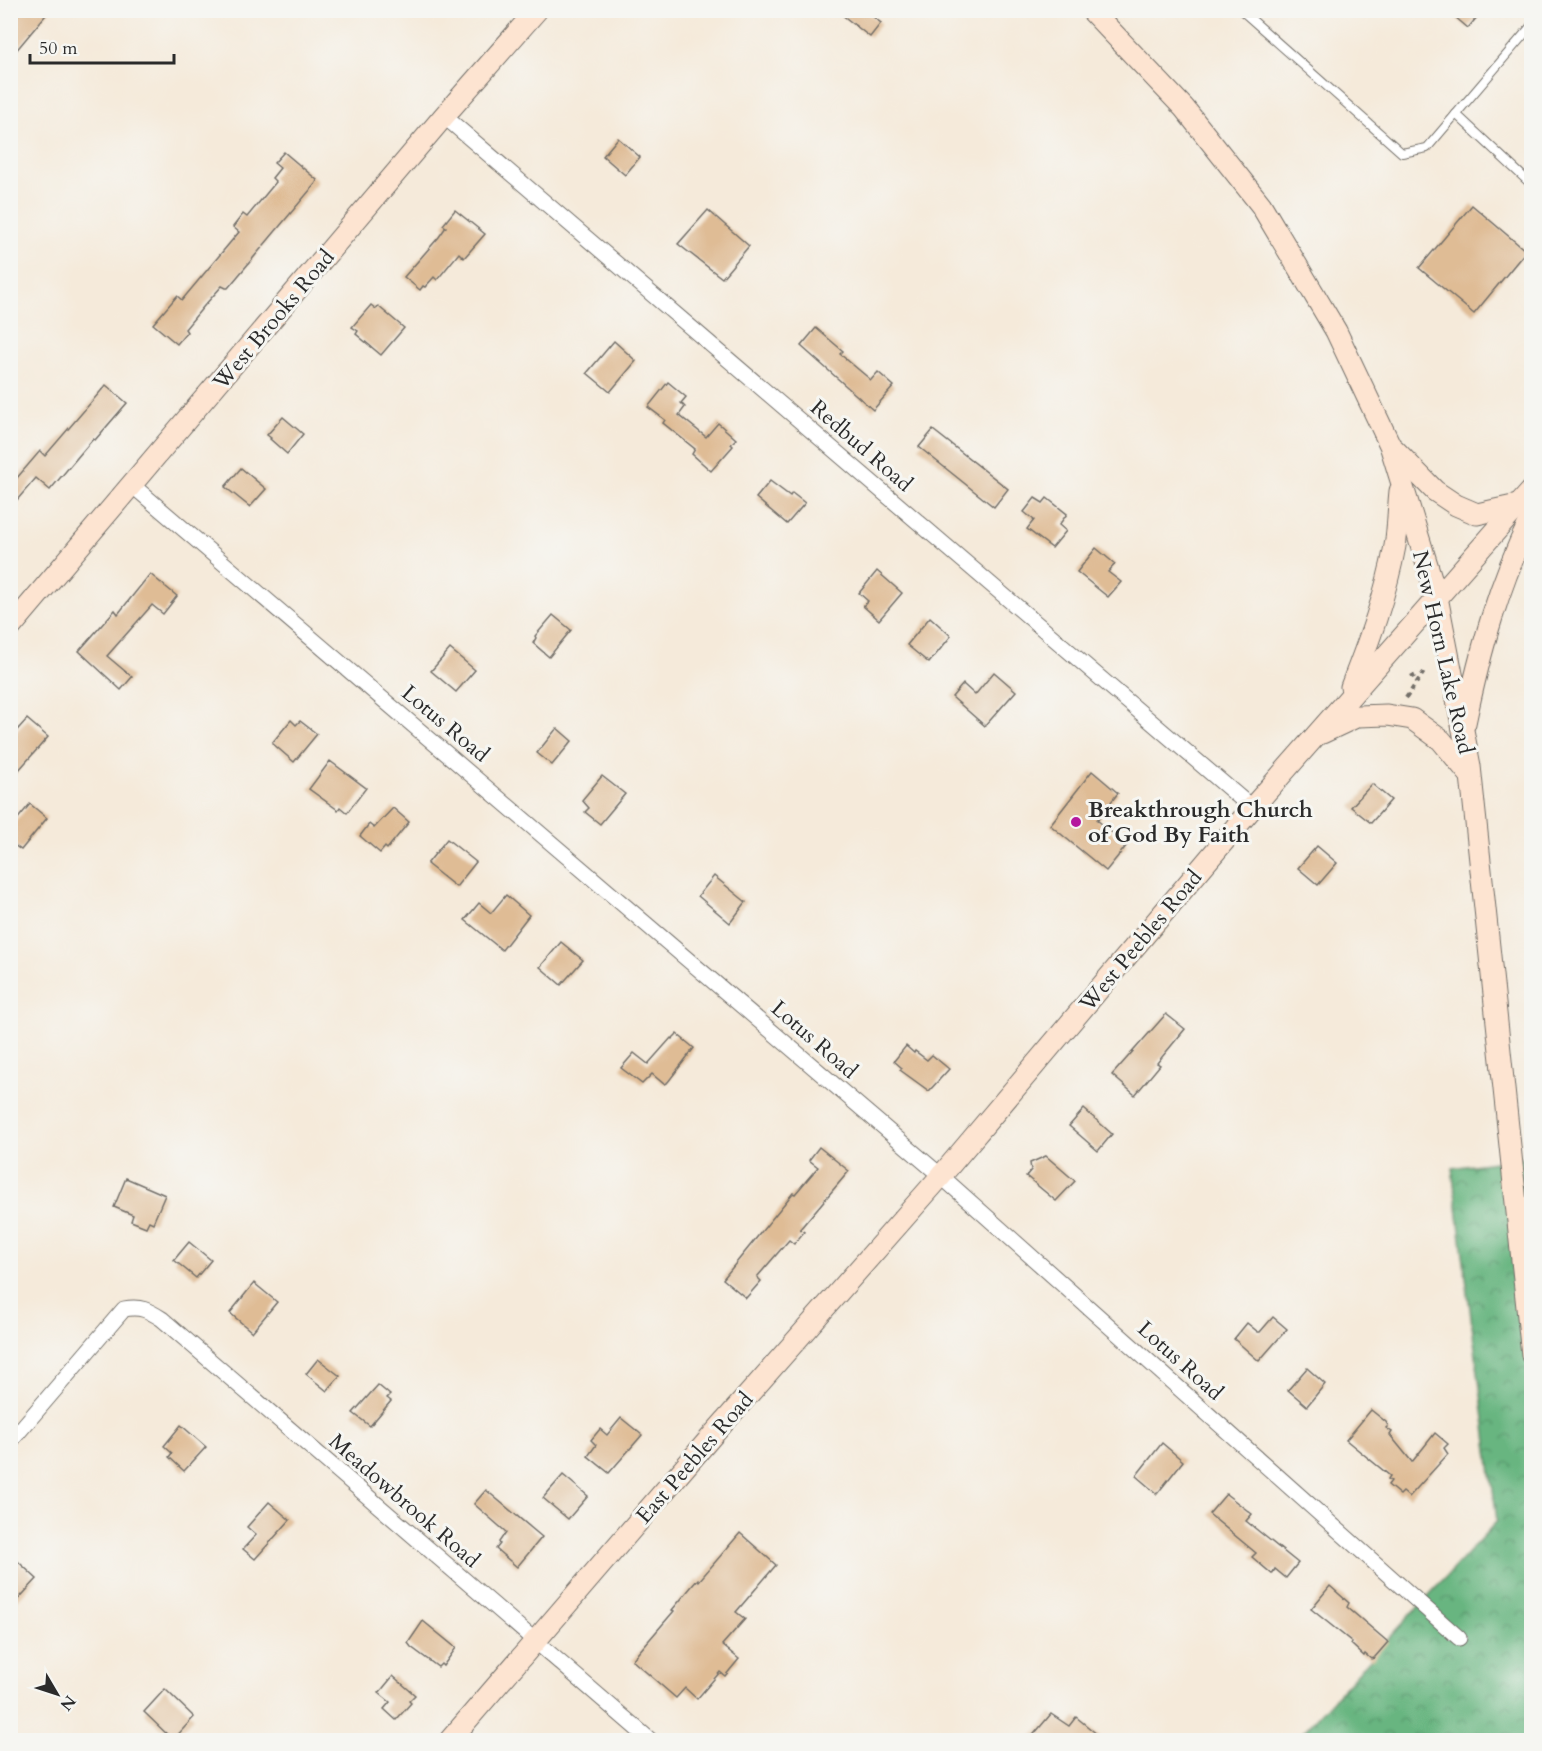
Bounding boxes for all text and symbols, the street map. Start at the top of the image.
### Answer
scale bar [30,27,174,65]
text: 50 m [39,36,78,61]
street label: West Brooks Road [205,243,342,397]
street label: Redbud Road [804,393,919,499]
street label: New Horn Lake Road [1405,548,1481,757]
street label: Lotus Road [395,678,496,769]
place label: Breakthrough Church of God By Faith [1088,795,1313,850]
marker: Breakthrough Church of God By Faith [1069,815,1083,829]
street label: West Peebles Road [1072,863,1209,1019]
street label: Lotus Road [765,994,864,1086]
street label: Lotus Road [1131,1314,1230,1407]
street label: East Peebles Road [629,1385,760,1530]
street label: Meadowbrook Road [322,1427,487,1575]
north arrow [27,1664,87,1724]
text: N [55,1690,81,1715]

